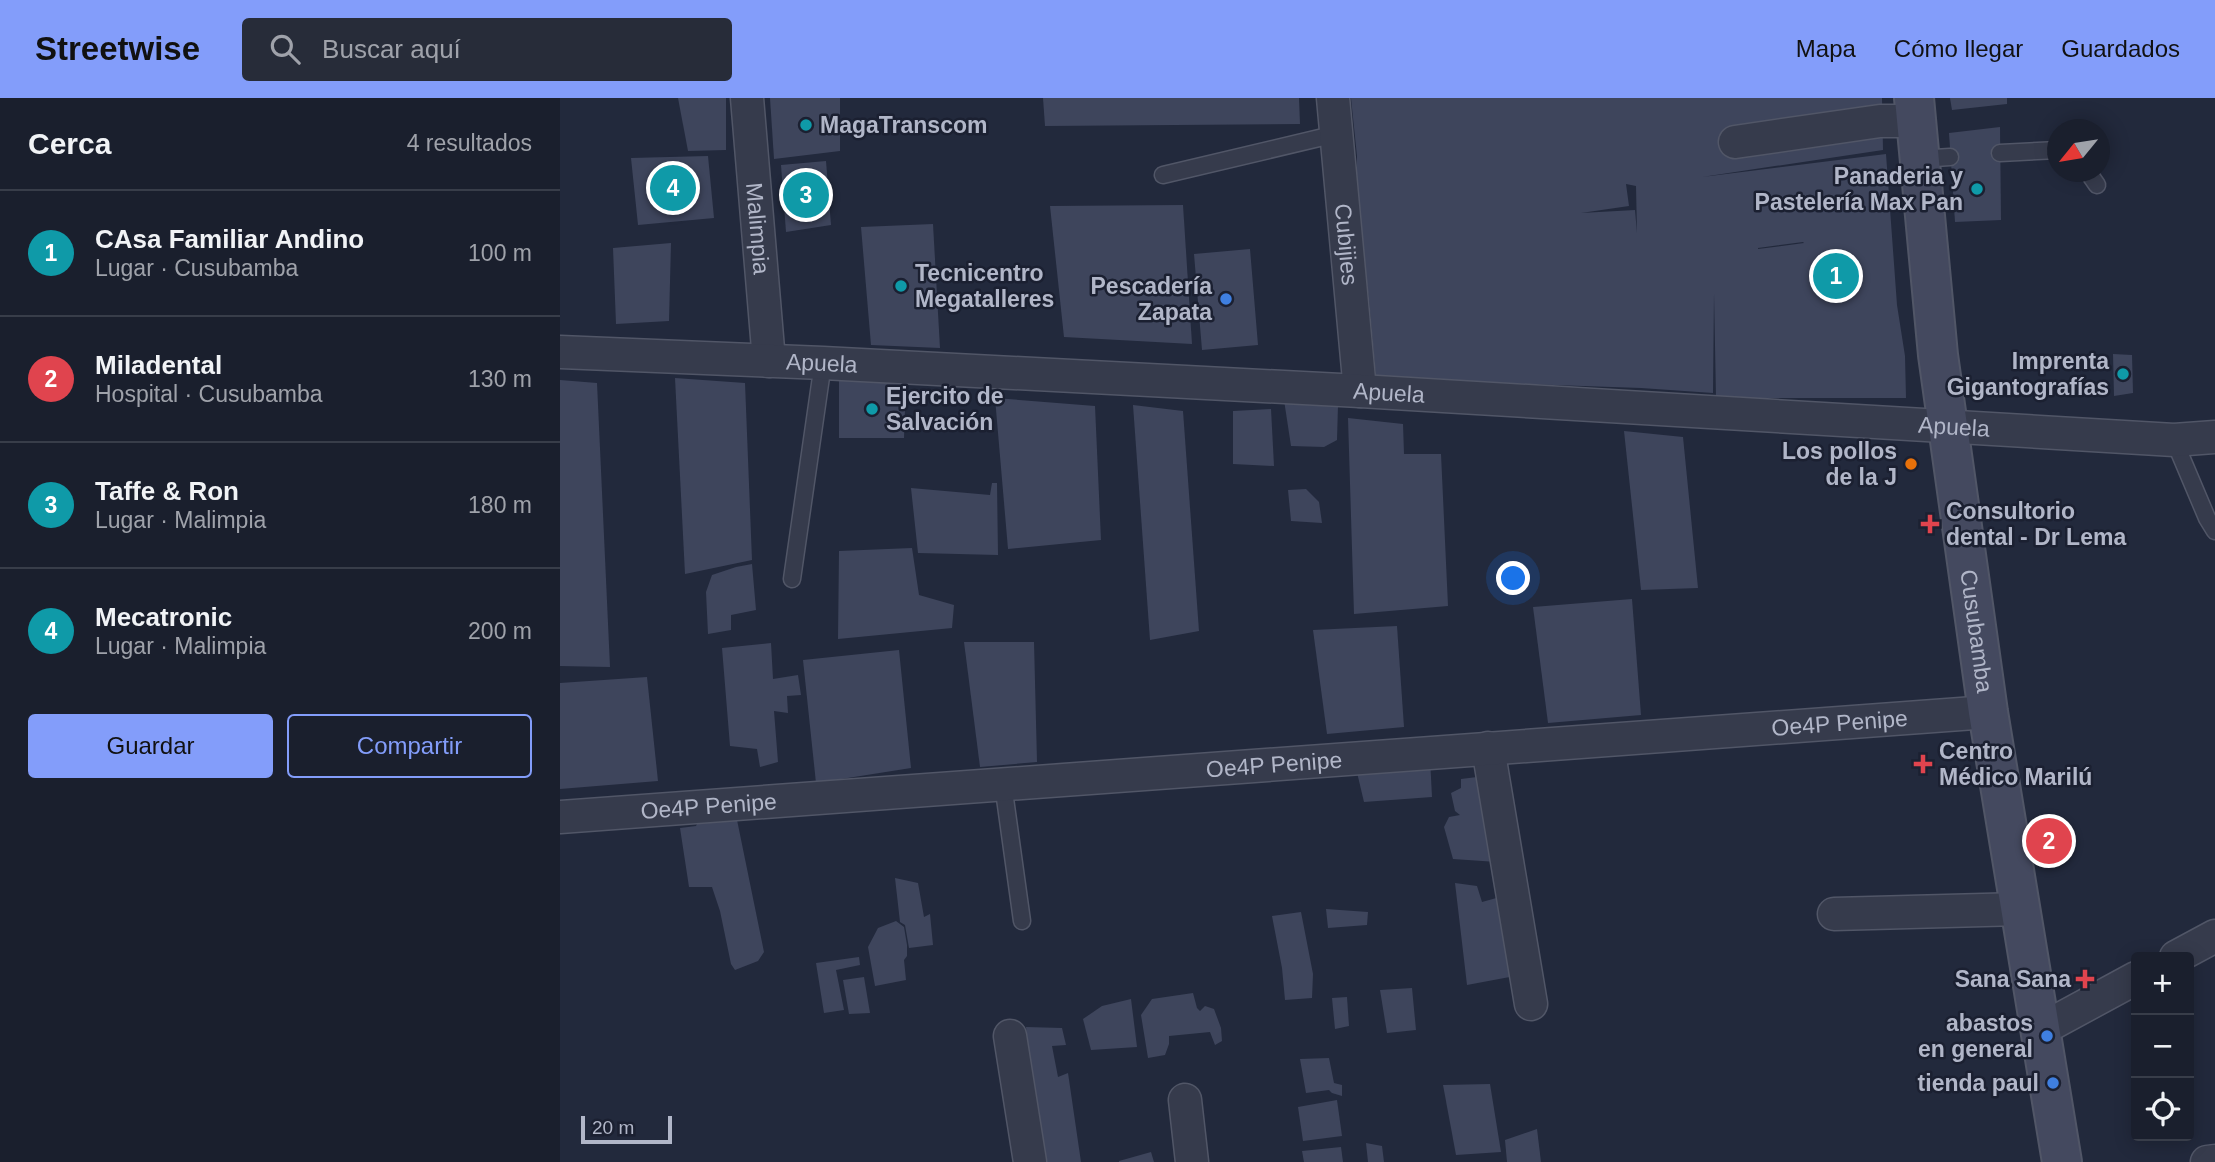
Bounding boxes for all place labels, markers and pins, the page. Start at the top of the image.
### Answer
place label: MagaTranscom [820,112,987,138]
marker: MagaTranscom [798,117,814,133]
pin: 4 [650,162,696,214]
place label: Panaderia y Pastelería Max Pan [1755,163,1963,215]
pin: 3 [783,169,829,221]
marker: Panaderia y Pastelería Max Pan [1969,181,1985,197]
pin: 1 [1813,250,1859,302]
place label: Tecnicentro Megatalleres [915,260,1054,312]
place label: Pescadería Zapata [1091,273,1212,325]
marker: Tecnicentro Megatalleres [893,278,909,294]
marker: Pescadería Zapata [1218,291,1234,307]
place label: Imprenta Gigantografías [1947,348,2109,400]
marker: Imprenta Gigantografías [2115,366,2131,382]
place label: Ejercito de Salvación [886,383,1004,435]
marker: Ejercito de Salvación [864,401,880,417]
place label: Los pollos de la J [1782,438,1897,490]
marker: Los pollos de la J [1903,456,1919,472]
place label: Consultorio dental - Dr Lema [1946,498,2126,550]
marker: Consultorio dental - Dr Lema [1920,514,1940,534]
place label: Centro Médico Marilú [1939,738,2092,790]
marker: Centro Médico Marilú [1913,754,1933,774]
pin: 2 [2026,815,2072,867]
place label: Sana Sana [1955,966,2071,992]
marker: Sana Sana [2077,971,2093,987]
place label: abastos en general [1918,1010,2033,1062]
marker: abastos en general [2039,1028,2055,1044]
place label: tienda paul [1918,1070,2039,1096]
marker: tienda paul [2045,1075,2061,1091]

